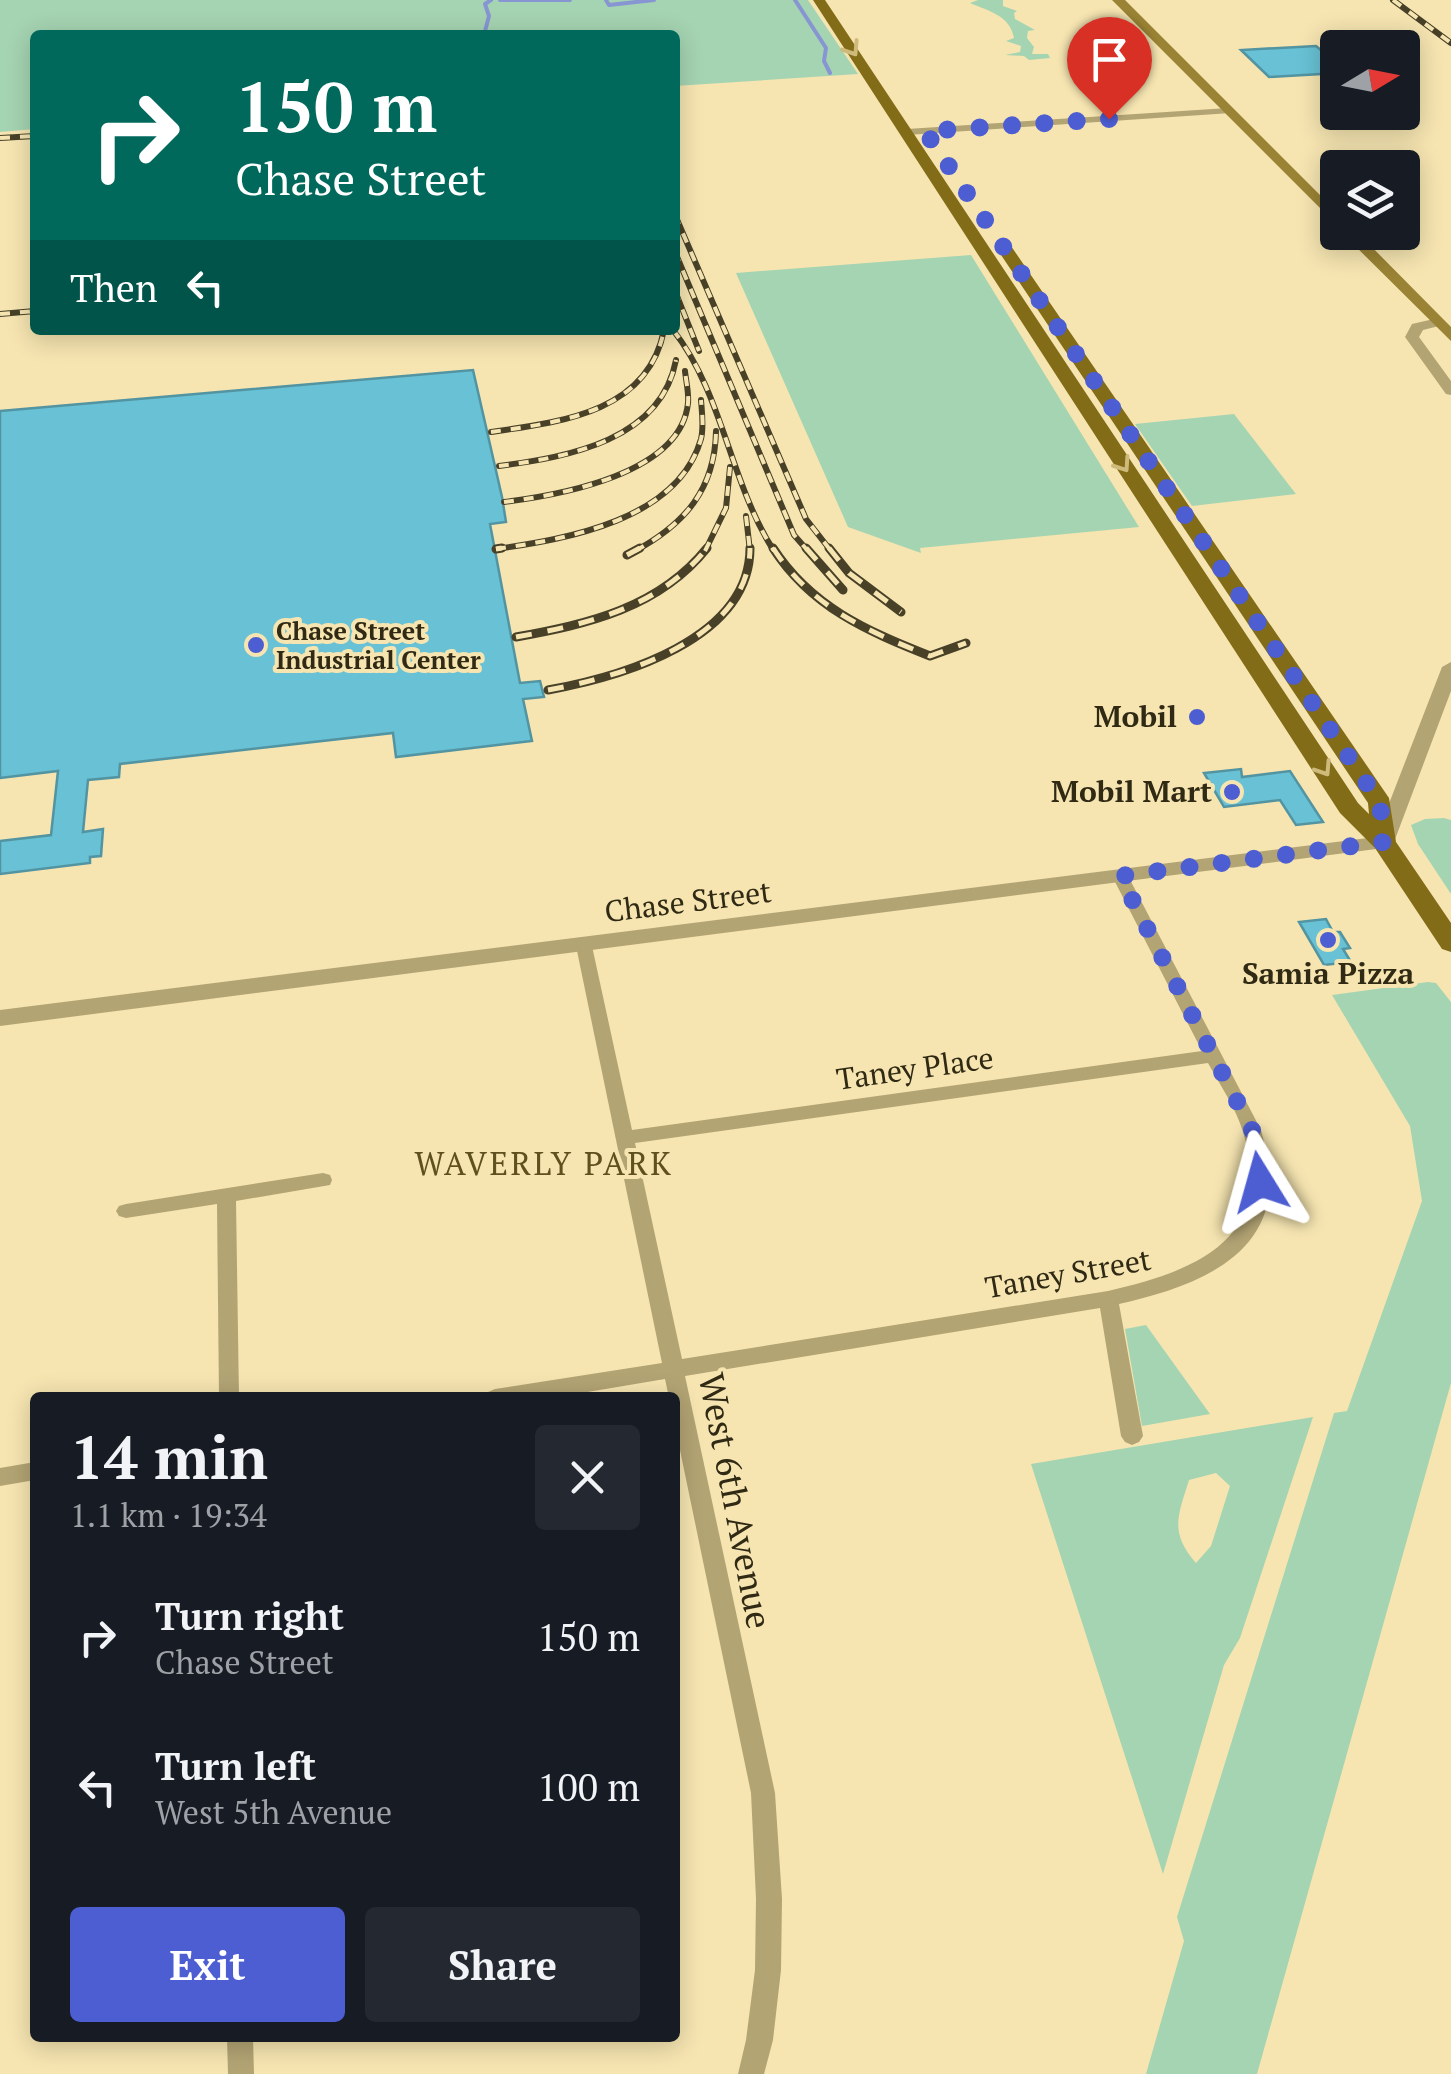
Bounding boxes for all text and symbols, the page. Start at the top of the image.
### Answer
pin [1067,17,1152,120]
north arrow [1320,30,1420,130]
map controls [1320,30,1420,250]
icon: arrive [1082,32,1137,87]
one-way arrow [839,39,858,57]
text: 150 m [235,59,437,152]
icon: right [70,70,200,200]
text: Chase Street [235,148,486,208]
button: layers [1320,150,1420,250]
icon: left [178,260,233,315]
text: Then [70,263,158,313]
one-way arrow [1110,455,1129,473]
place label: Chase Street Industrial Center [276,614,481,676]
marker: Chase Street Industrial Center [245,634,267,656]
place label: Mobil [1094,696,1177,736]
marker: Mobil [1186,706,1208,728]
one-way arrow [1311,759,1330,777]
place label: Mobil Mart [1051,771,1212,811]
marker: Mobil Mart [1221,781,1243,803]
street label: Chase Street [602,871,773,931]
marker: Samia Pizza [1317,929,1339,951]
place label: Samia Pizza [1242,953,1414,993]
street label: Taney Place [834,1037,996,1099]
position arrow [1208,1130,1312,1234]
district label: WAVERLY PARK [414,1142,674,1184]
street label: Taney Street [982,1239,1154,1307]
street label: West 6th Avenue [689,1369,783,1632]
text: 14 min [70,1417,268,1496]
button: close [535,1425,640,1530]
text: 1.1 km · 19:34 [70,1494,267,1536]
text: Turn right [155,1591,344,1641]
icon: right [70,1610,125,1665]
text: 150 m [537,1612,640,1662]
text: Chase Street [155,1641,334,1683]
text: Turn left [155,1741,316,1791]
icon: left [70,1760,125,1815]
text: 100 m [537,1762,640,1812]
text: West 5th Avenue [155,1791,392,1833]
button: Exit [70,1907,345,2022]
button: Share [365,1907,640,2022]

